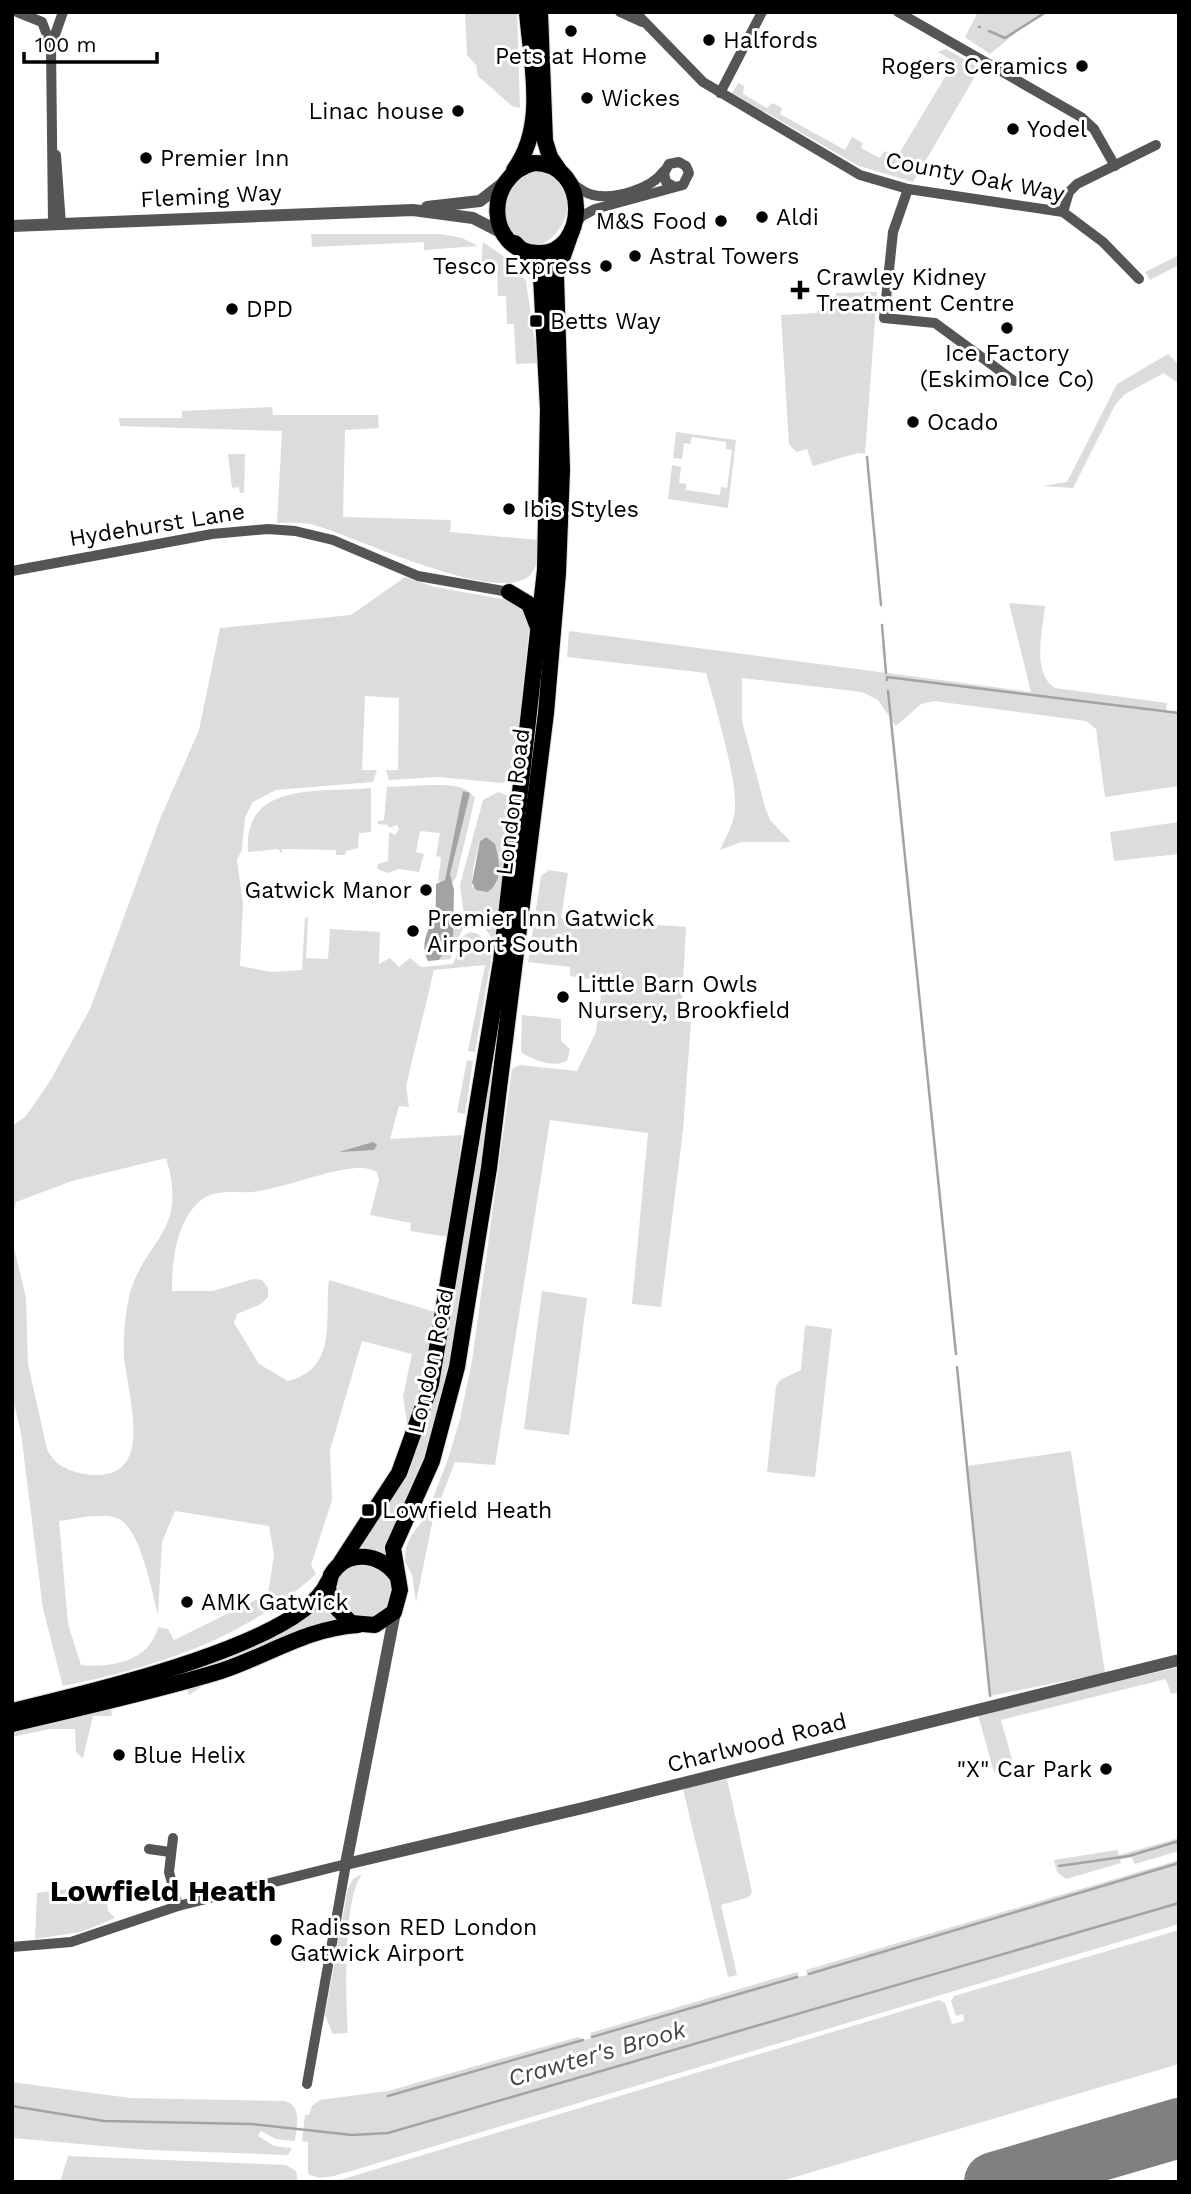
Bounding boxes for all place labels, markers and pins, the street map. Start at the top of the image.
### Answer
marker: Pets at Home [563,23,579,39]
place label: Halfords [723,27,818,54]
marker: Halfords [701,32,717,48]
place label: Pets at Home [495,43,647,70]
place label: Rogers Ceramics [881,53,1068,80]
marker: Rogers Ceramics [1074,58,1090,74]
place label: Wickes [601,85,680,112]
marker: Wickes [579,90,595,106]
place label: Linac house [309,98,444,125]
marker: Linac house [450,103,466,119]
place label: Yodel [1027,116,1087,143]
marker: Yodel [1005,121,1021,137]
place label: Premier Inn [160,145,290,172]
marker: Premier Inn [138,150,154,166]
place label: Aldi [776,204,819,231]
place label: M&S Food [596,208,707,235]
marker: Aldi [754,209,770,225]
marker: M&S Food [713,213,729,229]
place label: Astral Towers [649,243,799,270]
marker: Astral Towers [627,248,643,264]
place label: Tesco Express [433,253,592,280]
marker: Tesco Express [598,258,614,274]
place label: Crawley Kidney Treatment Centre [816,264,1015,317]
marker: Crawley Kidney Treatment Centre [790,280,810,300]
place label: DPD [246,296,293,323]
marker: DPD [224,301,240,317]
place label: Betts Way [550,308,661,335]
marker: Betts Way [528,313,544,329]
marker: Ice Factory (Eskimo Ice Co) [999,320,1015,336]
place label: Ice Factory (Eskimo Ice Co) [920,340,1094,393]
place label: Ocado [927,409,998,436]
marker: Ocado [905,414,921,430]
place label: Ibis Styles [523,496,639,523]
marker: Ibis Styles [501,501,517,517]
place label: Gatwick Manor [245,877,412,904]
marker: Gatwick Manor [418,882,434,898]
place label: Premier Inn Gatwick Airport South [427,905,654,958]
marker: Premier Inn Gatwick Airport South [405,923,421,939]
place label: Little Barn Owls Nursery, Brookfield [577,971,790,1024]
marker: Little Barn Owls Nursery, Brookfield [555,989,571,1005]
place label: Lowfield Heath [382,1497,552,1524]
marker: Lowfield Heath [360,1502,376,1518]
place label: AMK Gatwick [201,1589,349,1616]
marker: AMK Gatwick [179,1594,195,1610]
place label: Blue Helix [133,1742,246,1769]
marker: Blue Helix [111,1747,127,1763]
place label: "X" Car Park [957,1756,1092,1783]
marker: "X" Car Park [1098,1761,1114,1777]
place label: Radisson RED London Gatwick Airport [290,1914,537,1967]
marker: Radisson RED London Gatwick Airport [268,1932,284,1948]

